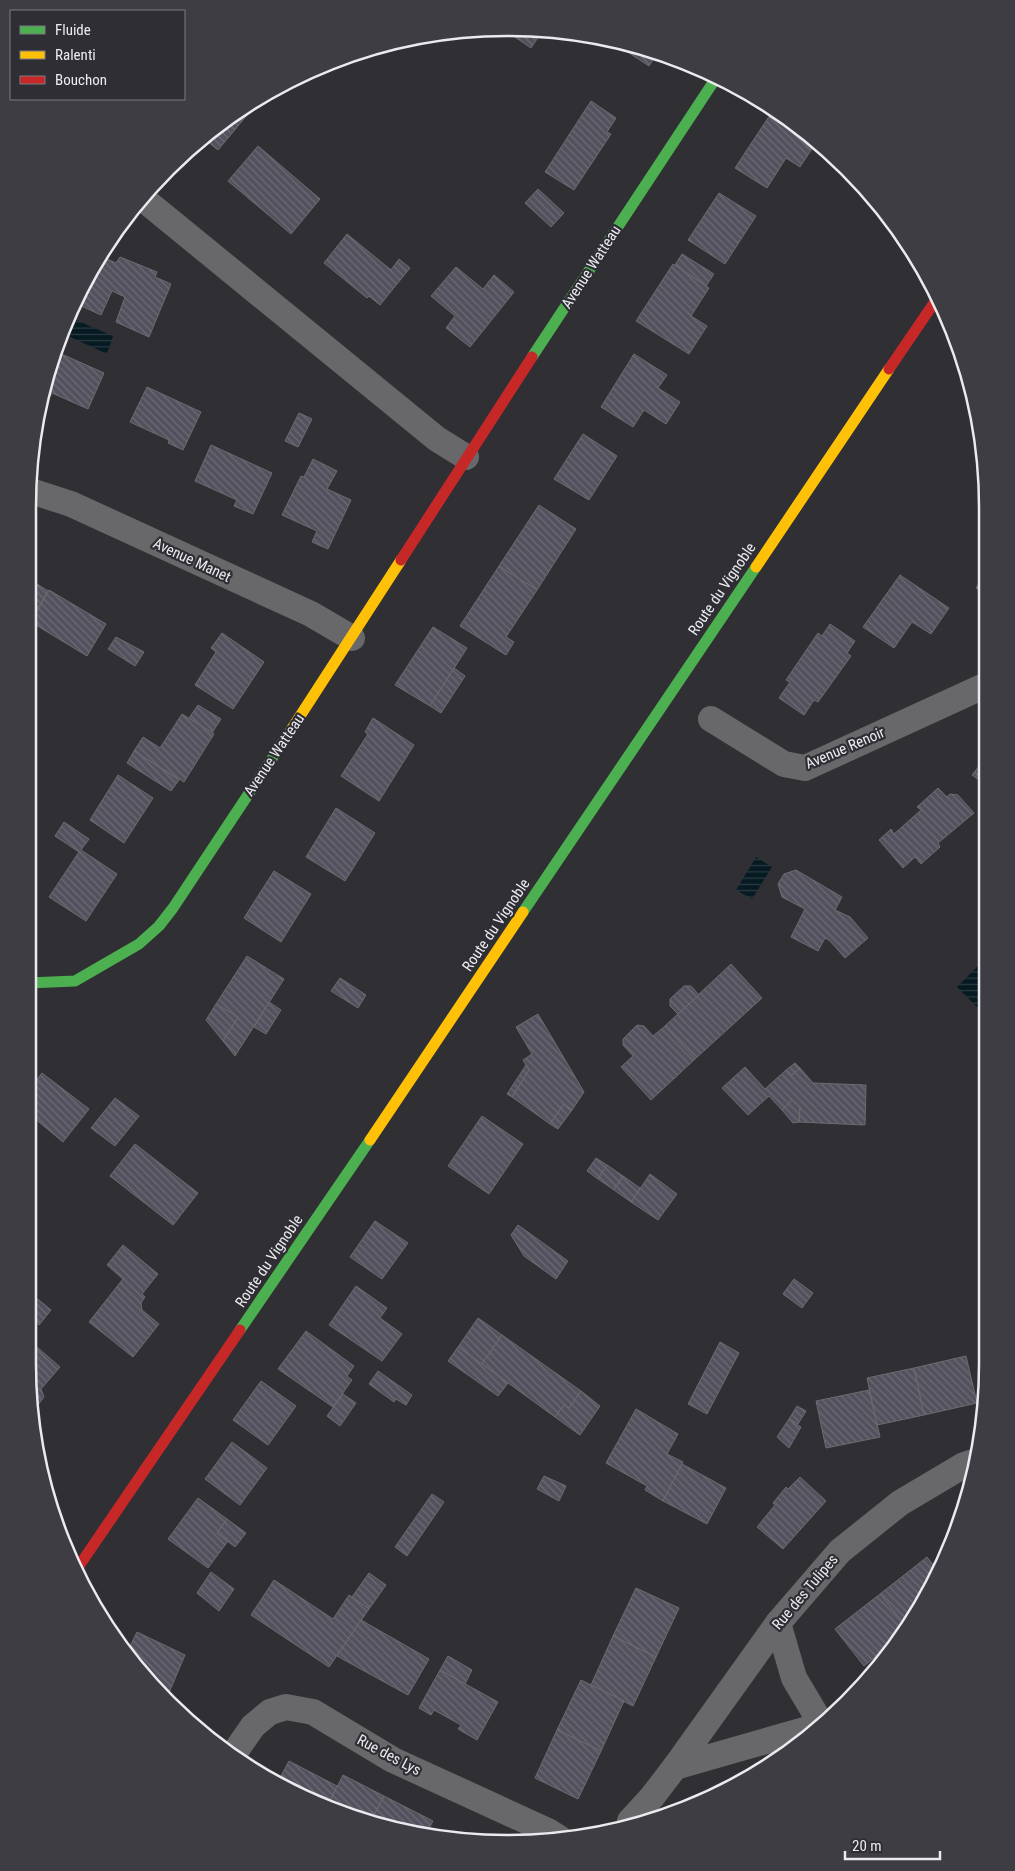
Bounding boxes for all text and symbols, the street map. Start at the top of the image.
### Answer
legend [10,10,185,100]
text: Fluide [55,21,91,39]
text: Ralenti [55,46,96,64]
text: Bouchon [55,71,107,89]
street label: Avenue Watteau [557,222,625,312]
street label: Avenue Manet [150,534,234,586]
street label: Route du Vignoble [684,539,760,639]
street label: Avenue Watteau [240,710,308,800]
street label: Avenue Renoir [803,723,888,773]
street label: Route du Vignoble [458,875,534,975]
street label: Route du Vignoble [231,1211,307,1311]
street label: Rue des Tulipes [768,1551,842,1633]
street label: Rue des Lys [354,1731,424,1779]
scale bar [845,1828,940,1860]
text: 20 m [852,1837,882,1855]

